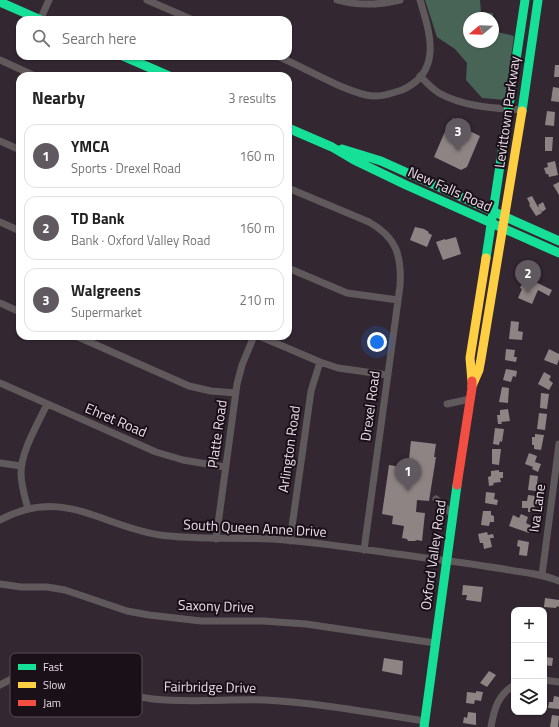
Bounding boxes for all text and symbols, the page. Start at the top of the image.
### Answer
north arrow [463,12,499,48]
search box [16,16,292,60]
icon: search [30,27,52,49]
text: Search here [62,27,136,50]
street label: Levittown Parkway [488,54,525,169]
text: Nearby [32,85,85,111]
text: 3 results [228,88,276,108]
pin: 3 [445,118,471,151]
text: YMCA [71,135,109,158]
text: 1 [42,146,50,166]
text: 160 m [239,146,275,166]
text: Sports · Drexel Road [71,158,181,178]
street label: New Falls Road [405,161,496,217]
text: TD Bank [71,207,125,230]
text: 2 [42,218,50,238]
text: 160 m [239,218,275,238]
text: Bank · Oxford Valley Road [71,230,210,250]
pin: 2 [515,260,541,293]
text: Walgreens [71,279,141,302]
text: 3 [42,290,50,310]
text: 210 m [239,290,275,310]
text: Supermarket [71,302,142,322]
your location [367,332,387,352]
street label: Drexel Road [354,370,385,442]
street label: Ehret Road [82,397,150,442]
street label: Platte Road [201,398,232,469]
street label: Arlington Road [272,404,305,494]
pin: 1 [395,458,421,491]
street label: Iva Lane [523,482,550,533]
street label: Oxford Valley Road [414,499,451,611]
street label: South Queen Anne Drive [183,513,327,542]
street label: Saxony Drive [178,594,254,617]
map controls [511,607,547,715]
button: + [511,607,547,643]
button: − [511,643,547,679]
legend [10,653,142,717]
text: Fast [43,659,63,675]
street label: Fairbridge Drive [164,675,256,698]
text: Slow [43,677,66,693]
button: layers [511,679,547,715]
text: Jam [43,695,61,711]

